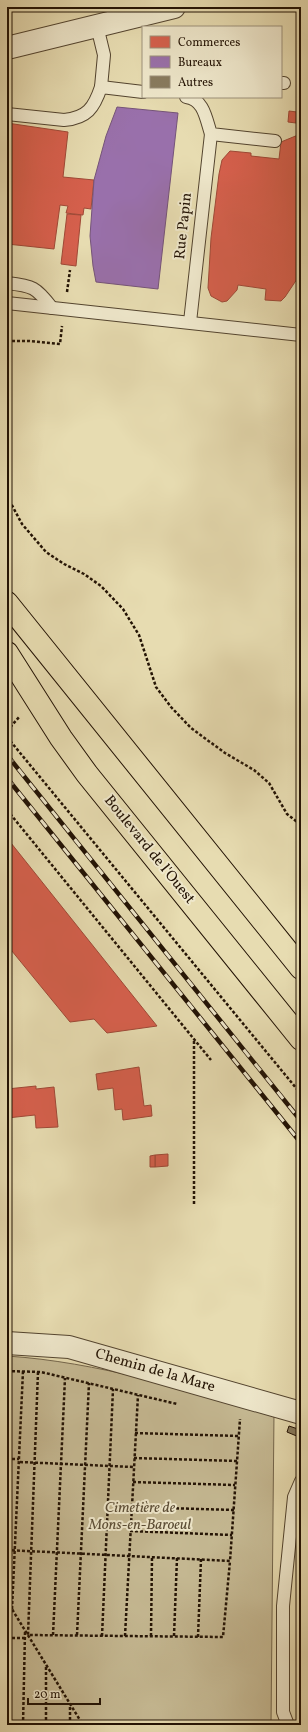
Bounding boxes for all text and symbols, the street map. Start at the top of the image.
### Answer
legend [142,26,282,98]
text: Commerces [178,35,240,51]
text: Bureaux [178,55,222,71]
text: Autres [178,75,213,91]
street label: Rue Papin [170,192,198,260]
street label: Boulevard de l'Ouest [99,791,199,909]
street label: Chemin de la Mare [93,1344,217,1398]
park label: Cimetière de Mons-en-Baroeul [88,1498,191,1536]
scale bar [28,1680,100,1706]
text: 20 m [34,1687,61,1703]

